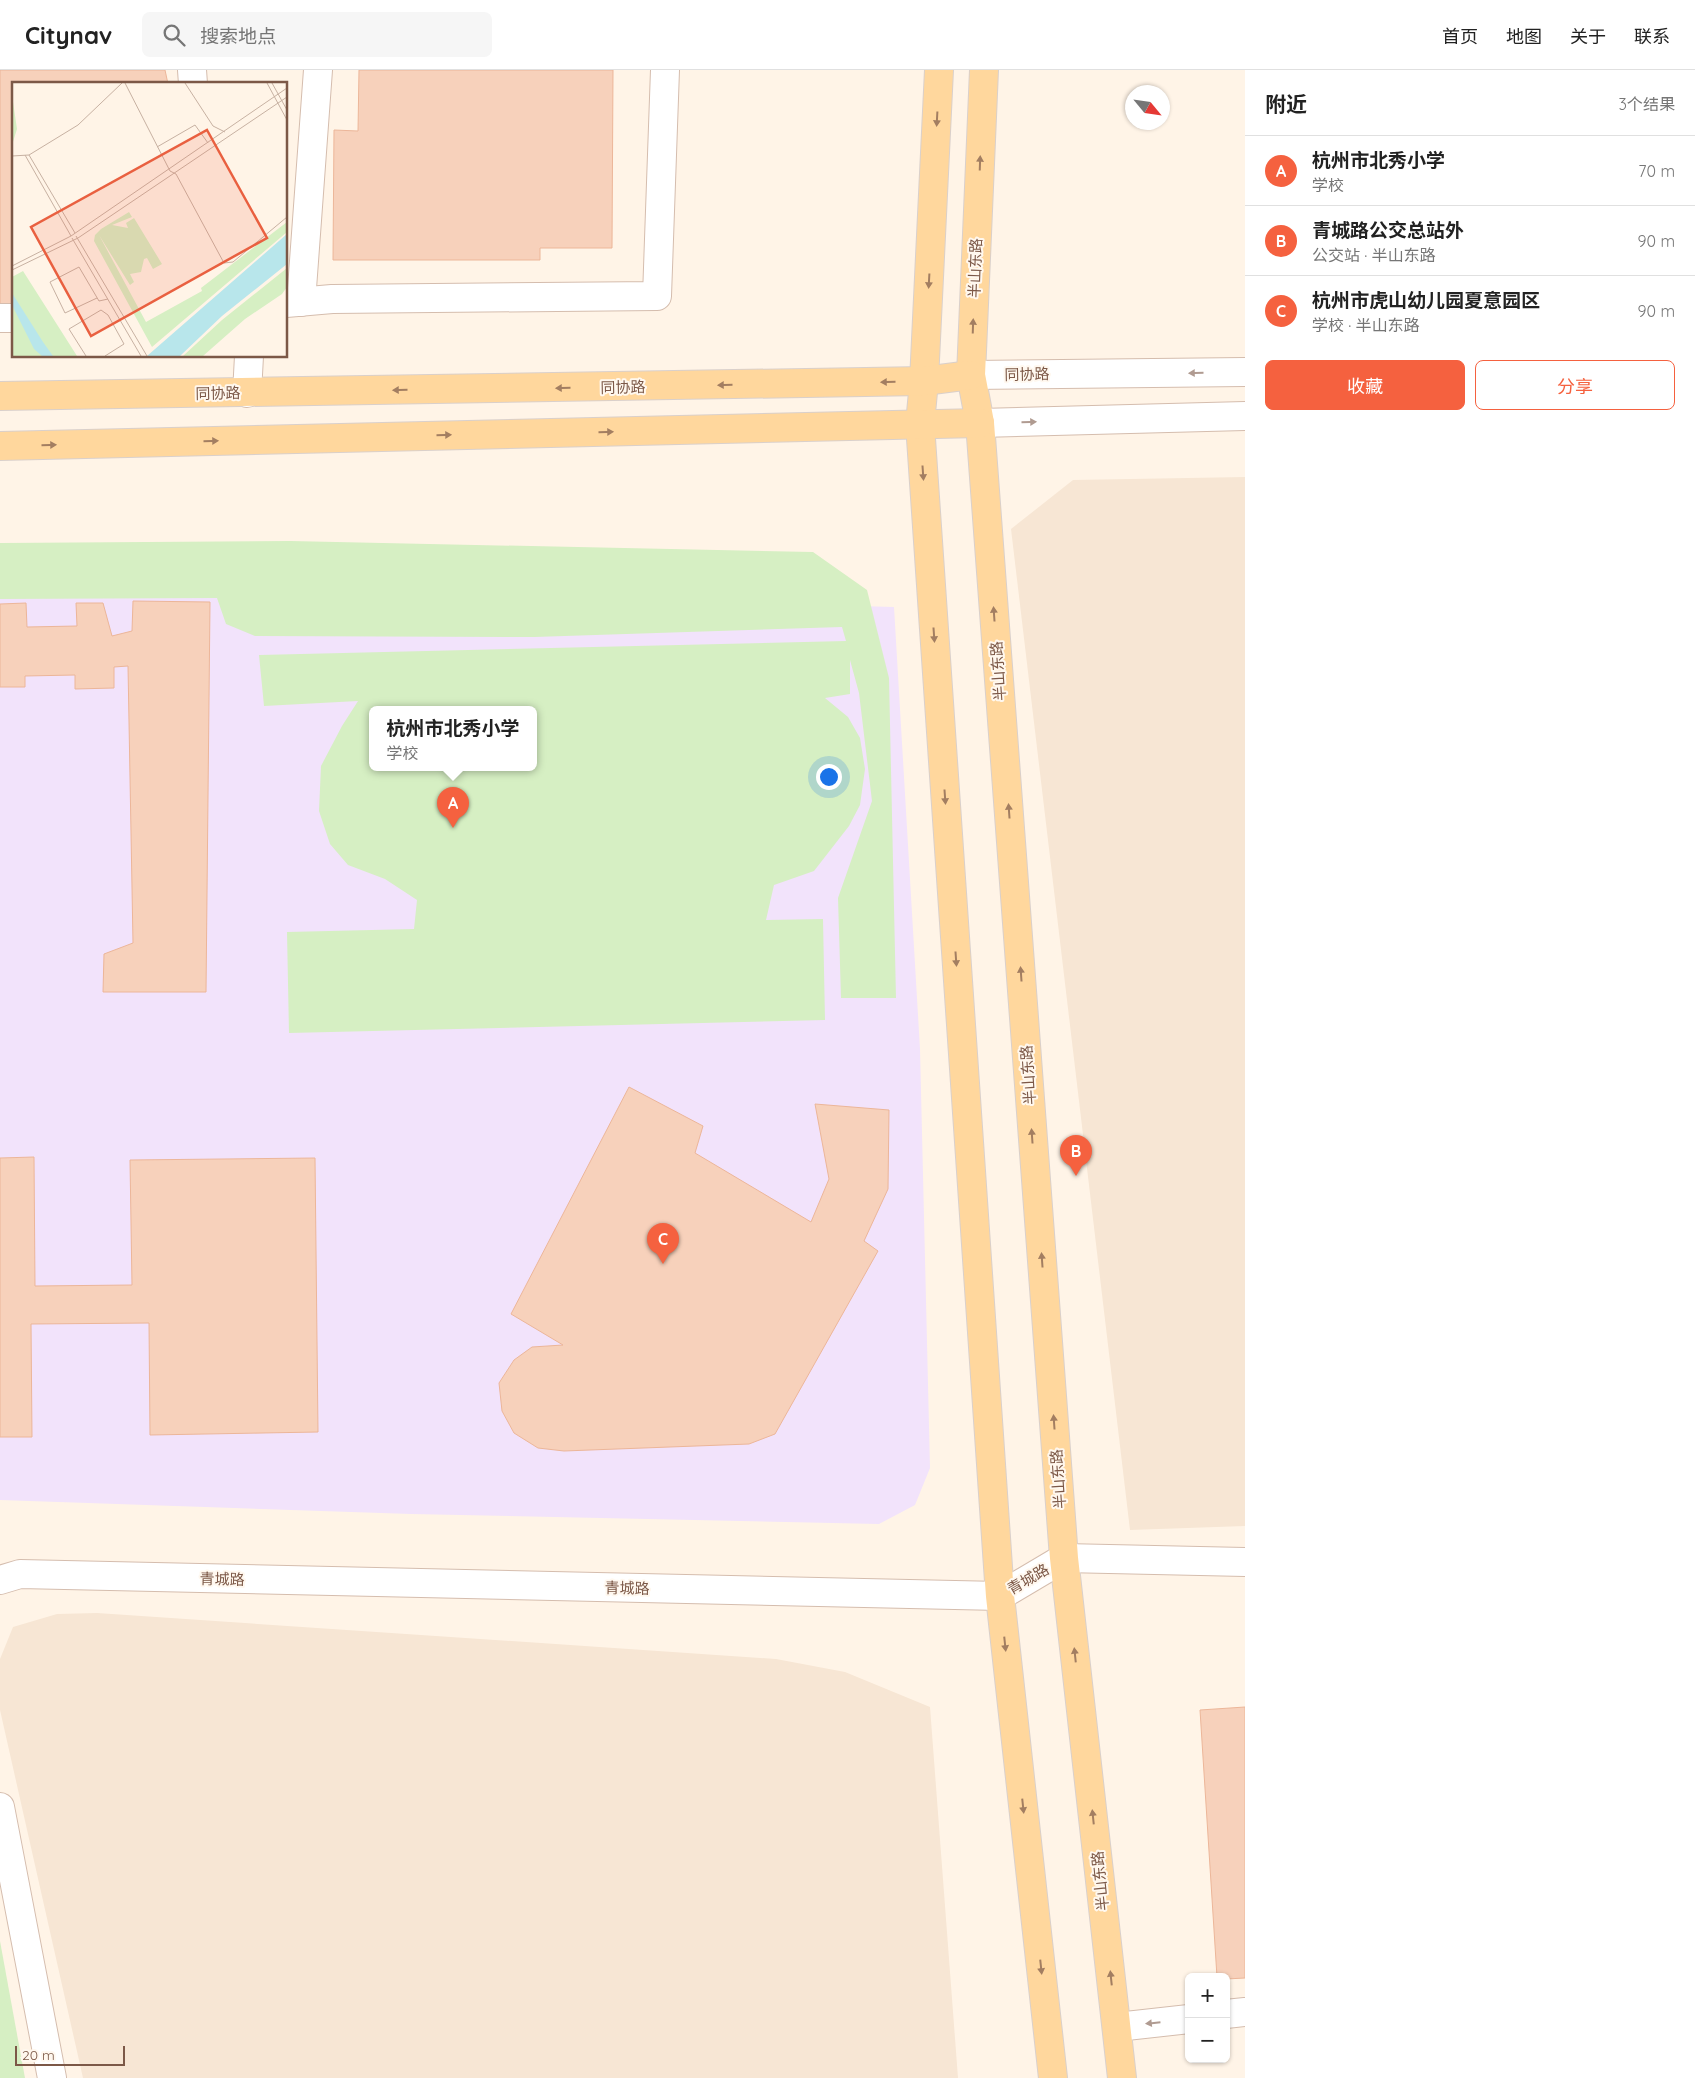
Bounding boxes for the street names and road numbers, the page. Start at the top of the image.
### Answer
street label: 半山东路 [964,238,986,298]
street label: 同协路 [1004,364,1050,384]
street label: 同协路 [600,377,646,397]
street label: 同协路 [195,383,241,403]
street label: 半山东路 [986,640,1010,702]
street label: 半山东路 [1016,1044,1040,1106]
street label: 半山东路 [1046,1448,1070,1510]
street label: 青城路 [1004,1560,1052,1598]
street label: 青城路 [199,1569,245,1589]
street label: 青城路 [604,1578,650,1598]
street label: 半山东路 [1087,1850,1113,1912]

